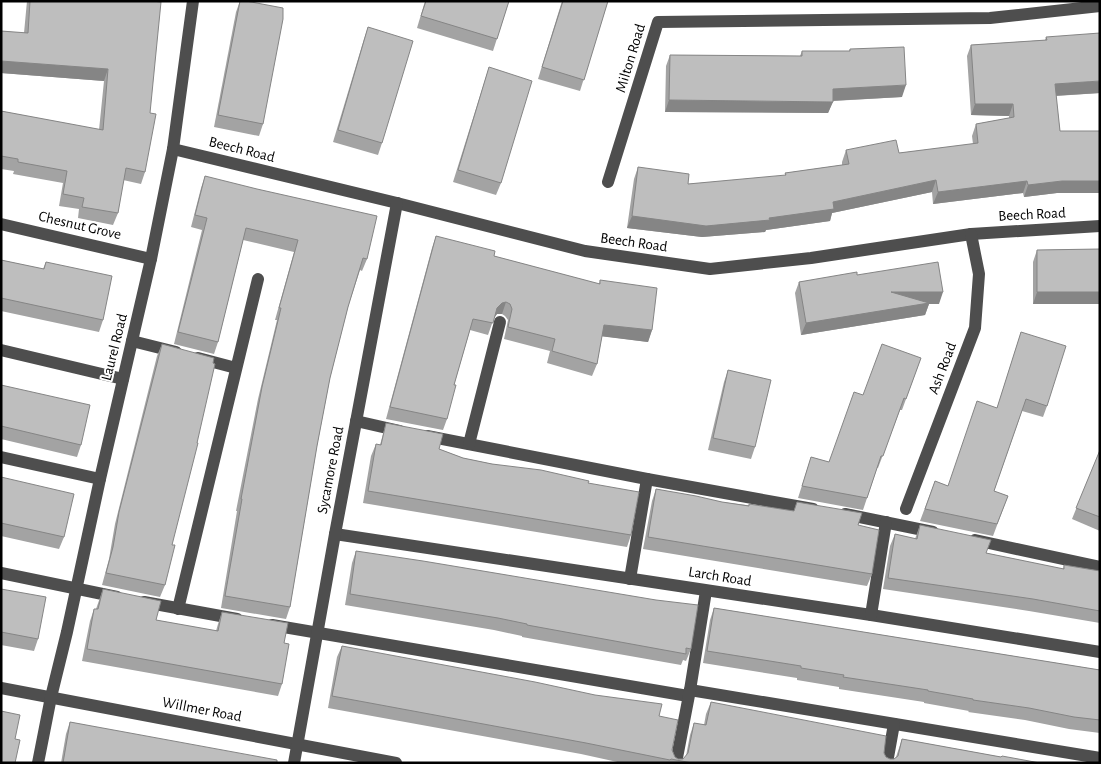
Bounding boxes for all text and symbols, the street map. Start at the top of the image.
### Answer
street label: Milton Road [613,22,648,94]
street label: Beech Road [207,134,277,165]
street label: Beech Road [998,205,1066,224]
street label: Chesnut Grove [37,209,123,242]
street label: Beech Road [599,230,669,255]
street label: Laurel Road [99,312,130,382]
street label: Ash Road [926,340,959,396]
street label: Sycamore Road [315,425,346,515]
street label: Larch Road [687,564,753,589]
street label: Willmer Road [161,694,243,725]

